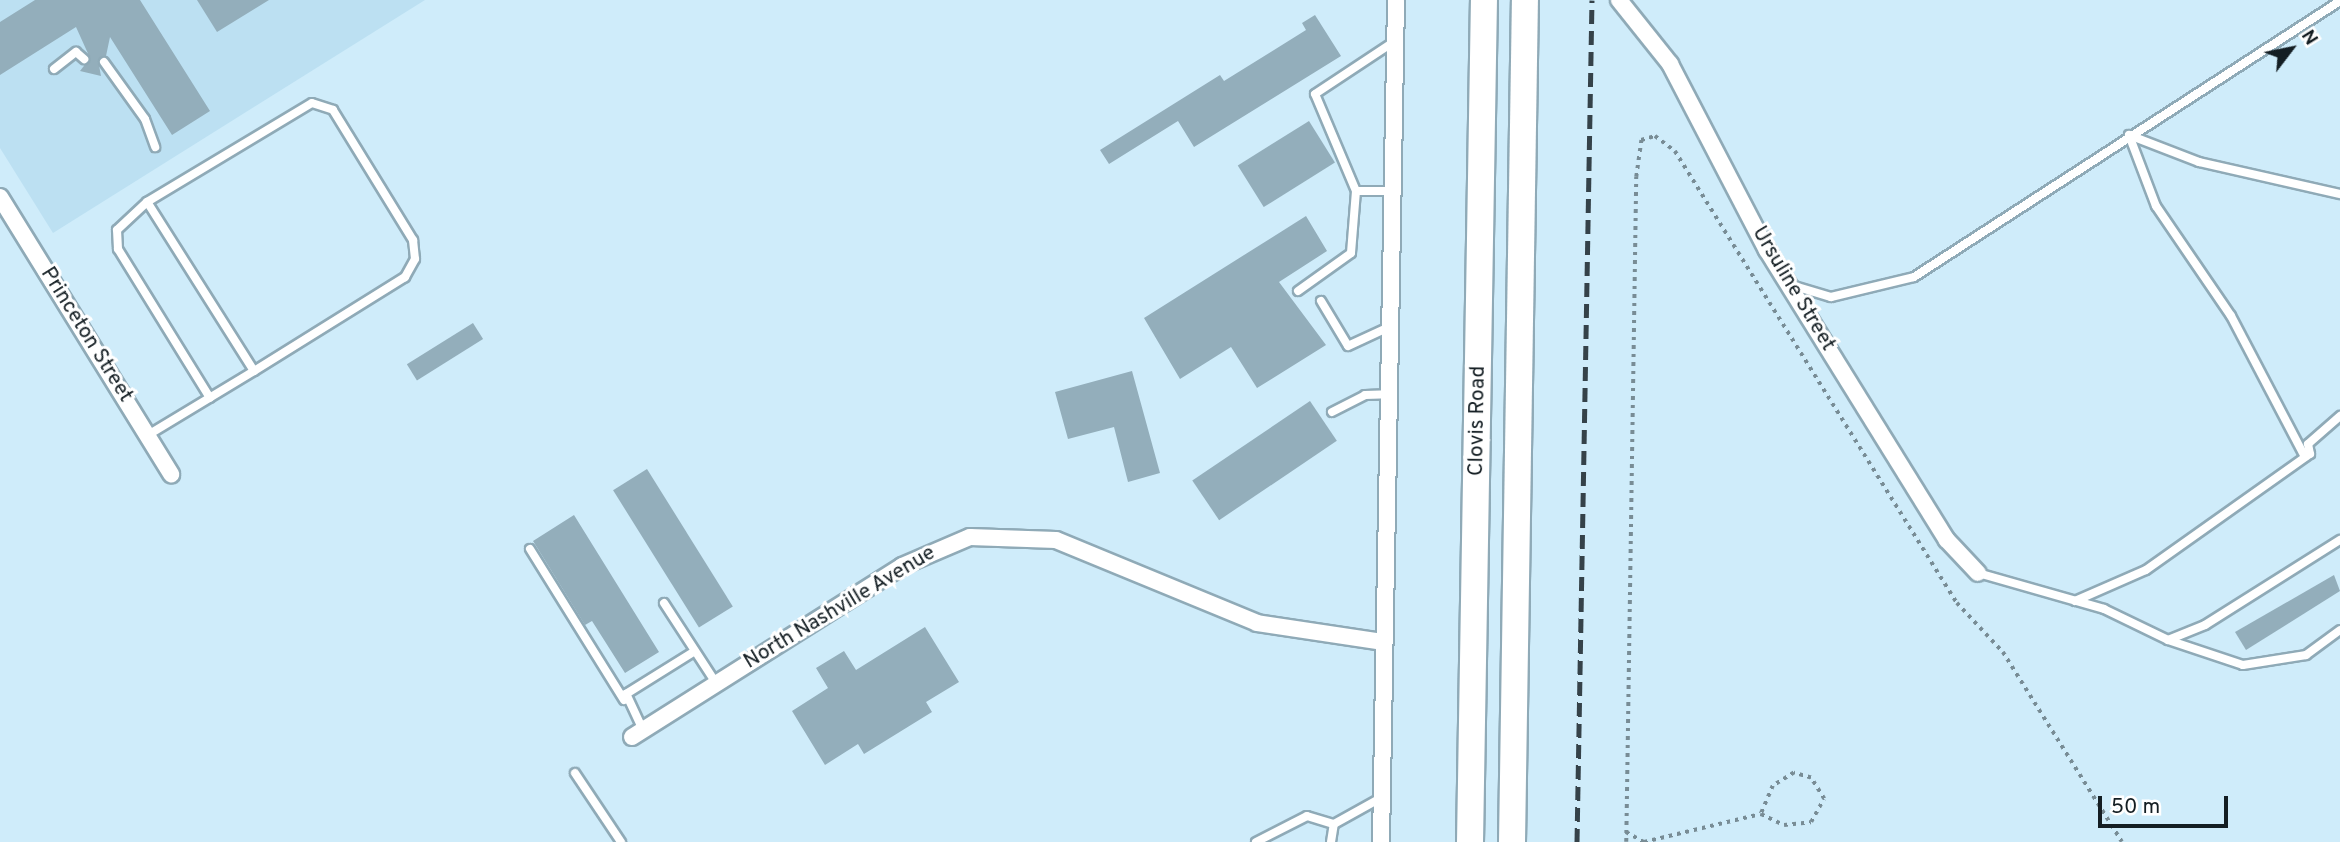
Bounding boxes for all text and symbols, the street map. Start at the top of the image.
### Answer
north arrow [2256,14,2326,84]
text: N [2295,26,2323,50]
street label: Ursuline Street [1746,222,1840,356]
street label: Princeton Street [34,263,138,407]
street label: Clovis Road [1464,366,1492,476]
street label: North Nashville Avenue [739,541,941,675]
scale bar [2102,782,2232,826]
text: 50 m [2111,794,2160,821]

